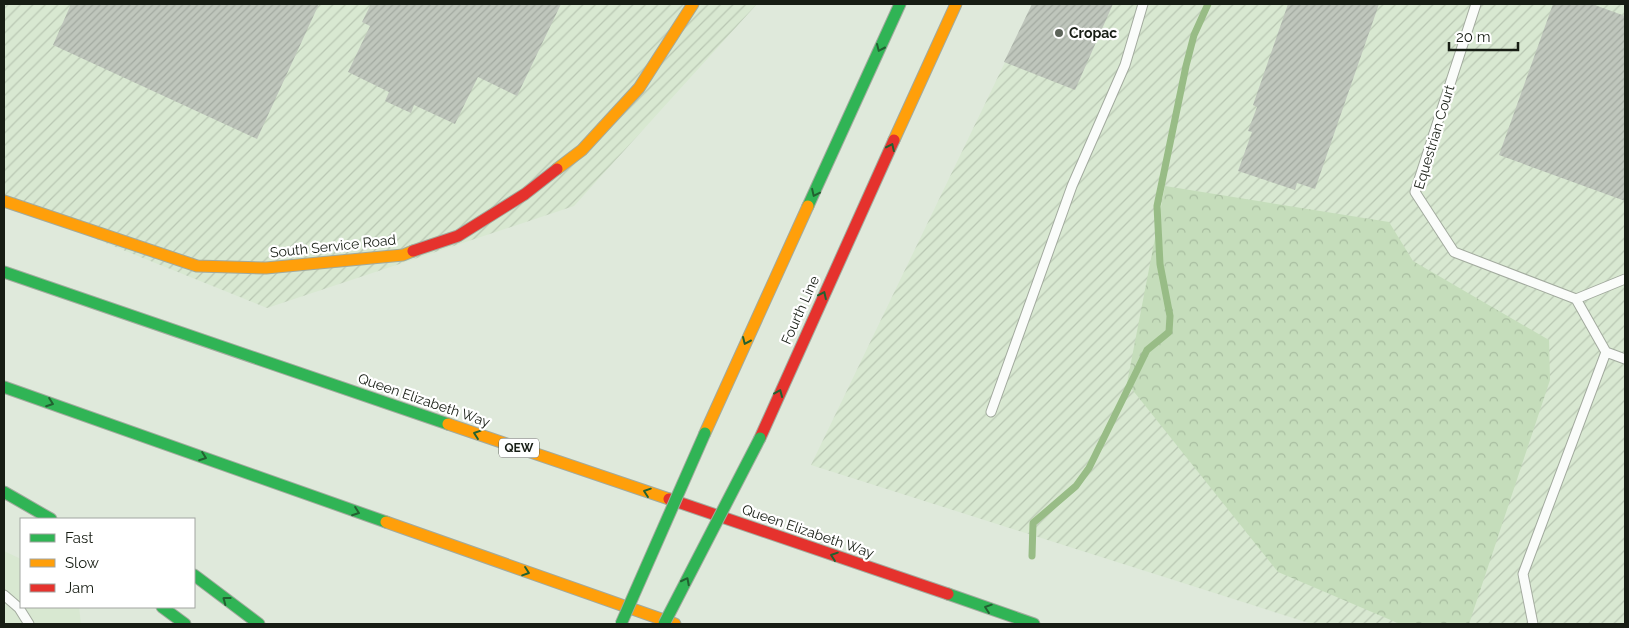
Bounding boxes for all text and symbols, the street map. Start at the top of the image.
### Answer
scale bar [1449,20,1518,52]
place label: Cropac [1069,25,1117,41]
marker: Cropac [1053,27,1065,39]
text: 20 m [1456,28,1491,46]
one-way arrow [876,43,887,52]
street label: Equestrian Court [1411,83,1458,191]
one-way arrow [884,143,895,152]
one-way arrow [811,188,821,197]
street label: South Service Road [269,231,397,261]
street label: Fourth Line [778,273,822,347]
one-way arrow [817,291,827,300]
one-way arrow [742,336,753,345]
street label: Queen Elizabeth Way [356,370,492,430]
one-way arrow [773,389,784,398]
one-way arrow [45,397,53,407]
one-way arrow [473,429,482,439]
road number: QEW [499,438,539,458]
one-way arrow [198,452,207,462]
one-way arrow [644,488,652,498]
street label: Queen Elizabeth Way [740,501,876,561]
one-way arrow [351,506,360,516]
legend [20,518,195,608]
text: Fast [65,529,93,547]
one-way arrow [830,552,839,562]
text: Slow [65,554,99,572]
one-way arrow [522,566,530,576]
one-way arrow [680,577,690,586]
text: Jam [65,579,94,597]
one-way arrow [222,597,232,606]
one-way arrow [984,604,993,614]

